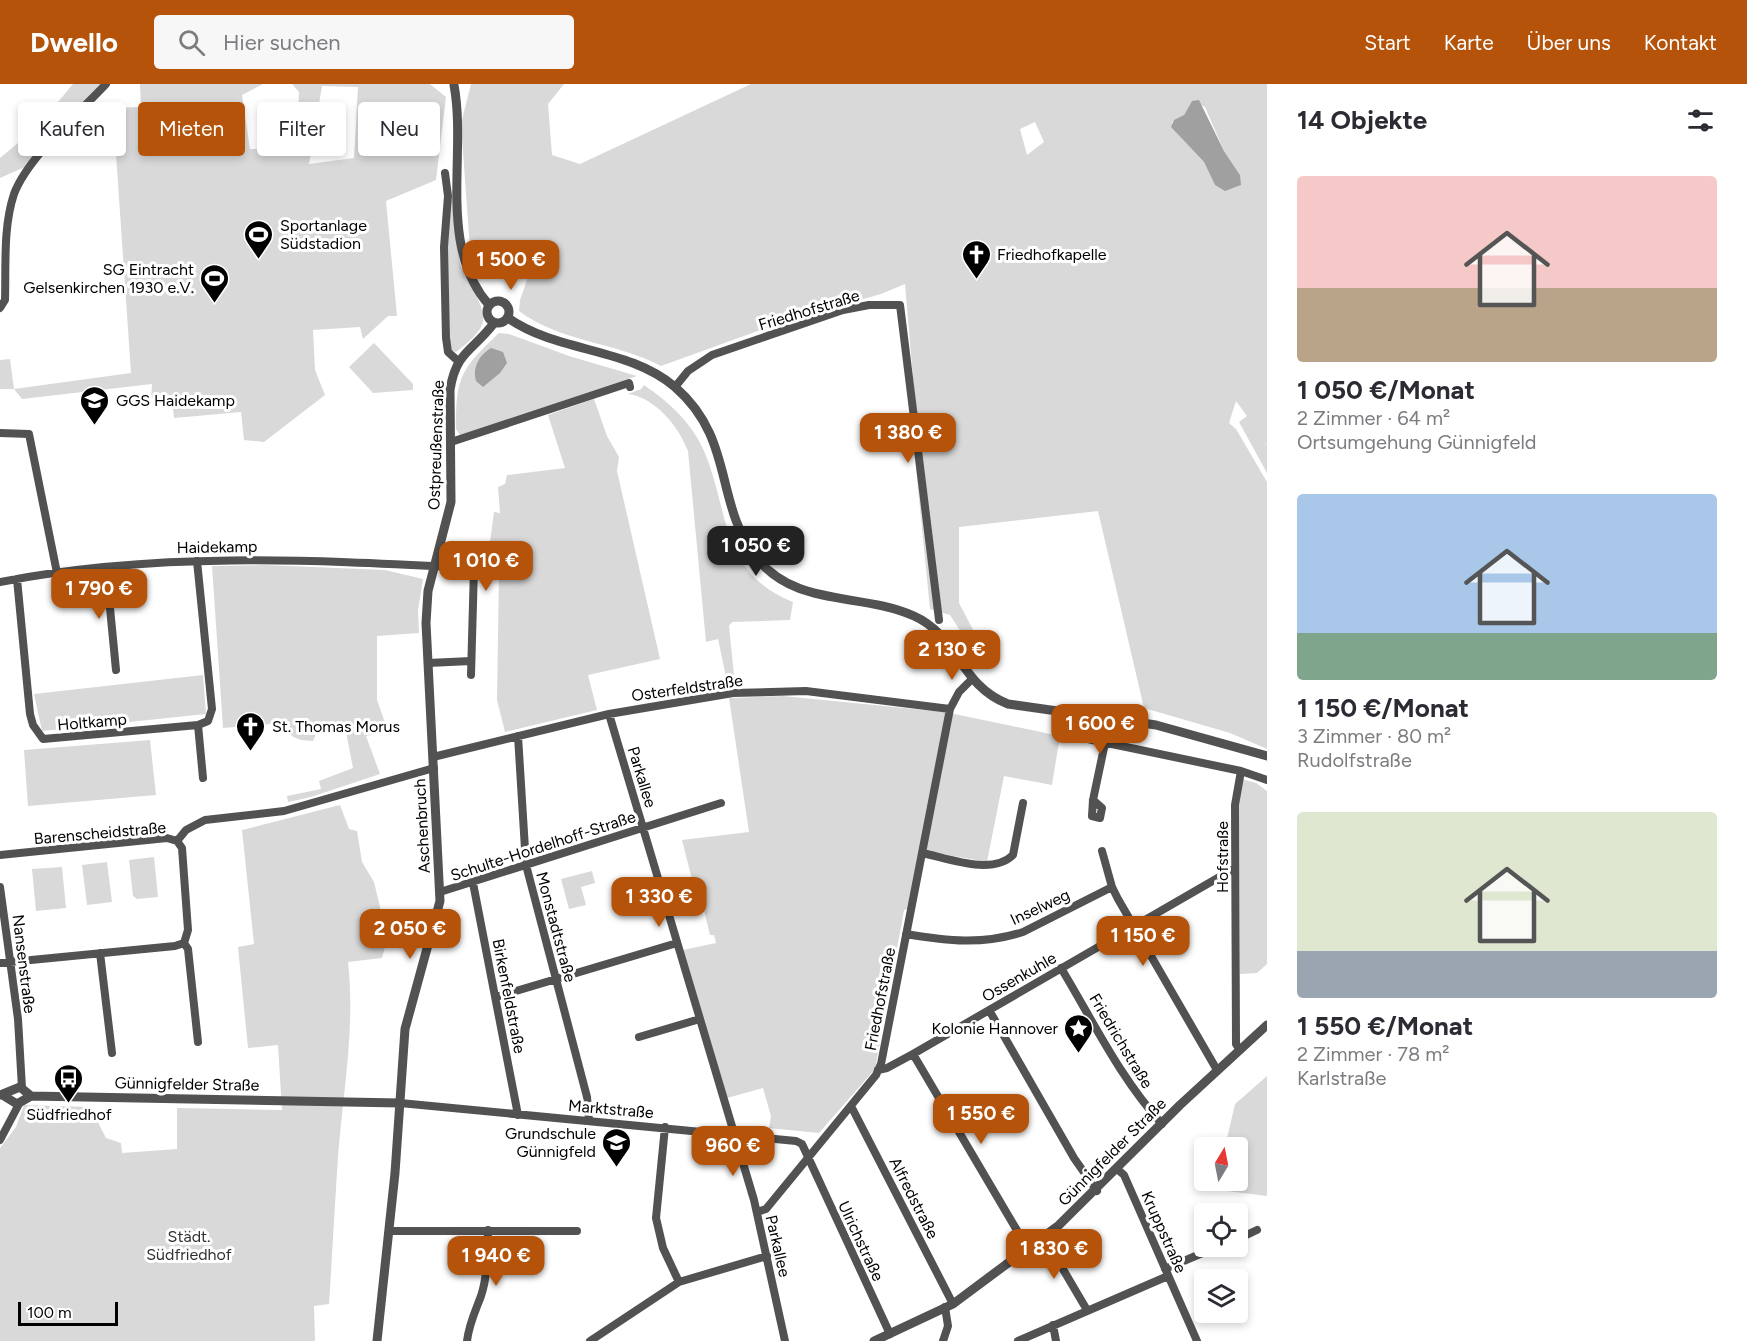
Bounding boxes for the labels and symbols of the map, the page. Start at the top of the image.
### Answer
place label: Sportanlage Südstadion [280,216,367,253]
sports icon: Sportanlage Südstadion [243,218,275,260]
church icon: Friedhofkapelle [960,238,992,280]
pin: 1 500 € [456,240,566,291]
place label: Friedhofkapelle [997,245,1107,264]
place label: SG Eintracht Gelsenkirchen 1930 e.V. [23,260,194,297]
sports icon: SG Eintracht Gelsenkirchen 1930 e.V. [199,262,231,304]
street label: Friedhofstraße [756,286,862,334]
street label: Ostpreußenstraße [424,379,448,510]
school or university icon: GGS Haidekamp [79,384,111,426]
place label: GGS Haidekamp [116,391,235,410]
pin: 1 380 € [853,413,963,464]
pin: 1 050 € [701,526,811,577]
street label: Haidekamp [176,537,258,557]
pin: 1 010 € [431,541,541,592]
pin: 1 790 € [44,569,154,620]
pin: 2 130 € [897,630,1007,681]
street label: Osterfeldstraße [630,671,744,705]
pin: 1 600 € [1045,704,1155,755]
street label: Holtkamp [56,709,128,735]
church icon: St. Thomas Morus [235,710,267,752]
place label: St. Thomas Morus [272,717,400,736]
street label: Parkallee [624,744,660,810]
street label: Aschenbruch [410,778,434,874]
street label: Schulte-Hordelhoff-Straße [448,807,638,885]
street label: Barenscheidstraße [33,818,167,848]
street label: Hofstraße [1213,821,1232,893]
street label: Monstadtstraße [532,870,580,985]
pin: 1 330 € [604,877,714,928]
street label: Inselweg [1007,885,1073,929]
pin: 2 050 € [355,909,465,960]
street label: Nansenstraße [9,913,40,1015]
pin: 1 150 € [1088,916,1198,967]
street label: Birkenfeldstraße [489,937,529,1055]
street label: Friedhofstraße [861,946,899,1052]
street label: Ossenkuhle [978,948,1060,1006]
street label: Friedrichstraße [1085,990,1157,1092]
place icon: Kolonie Hannover [1063,1012,1095,1054]
place label: Kolonie Hannover [932,1019,1059,1038]
bus stop icon: Südfriedhof [53,1062,85,1104]
street label: Günnigfelder Straße [114,1073,260,1095]
pin: 1 550 € [926,1094,1036,1145]
street label: Günnigfelder Straße [1054,1094,1170,1210]
street label: Marktstraße [567,1096,655,1122]
place label: Südfriedhof [26,1105,112,1124]
place label: Grundschule Günnigfeld [505,1124,596,1161]
school or university icon: Grundschule Günnigfeld [601,1126,633,1168]
pin: 960 € [691,1126,775,1177]
north arrow [1194,1137,1248,1191]
street label: Alfredstraße [885,1154,943,1242]
street label: Kruppstraße [1137,1188,1191,1276]
street label: Ulrichstraße [834,1198,888,1284]
street label: Parkallee [762,1213,794,1279]
park label: Städt. Südfriedhof [146,1227,232,1264]
pin: 1 830 € [999,1229,1109,1280]
pin: 1 940 € [441,1236,551,1287]
scale bar [18,1299,118,1326]

